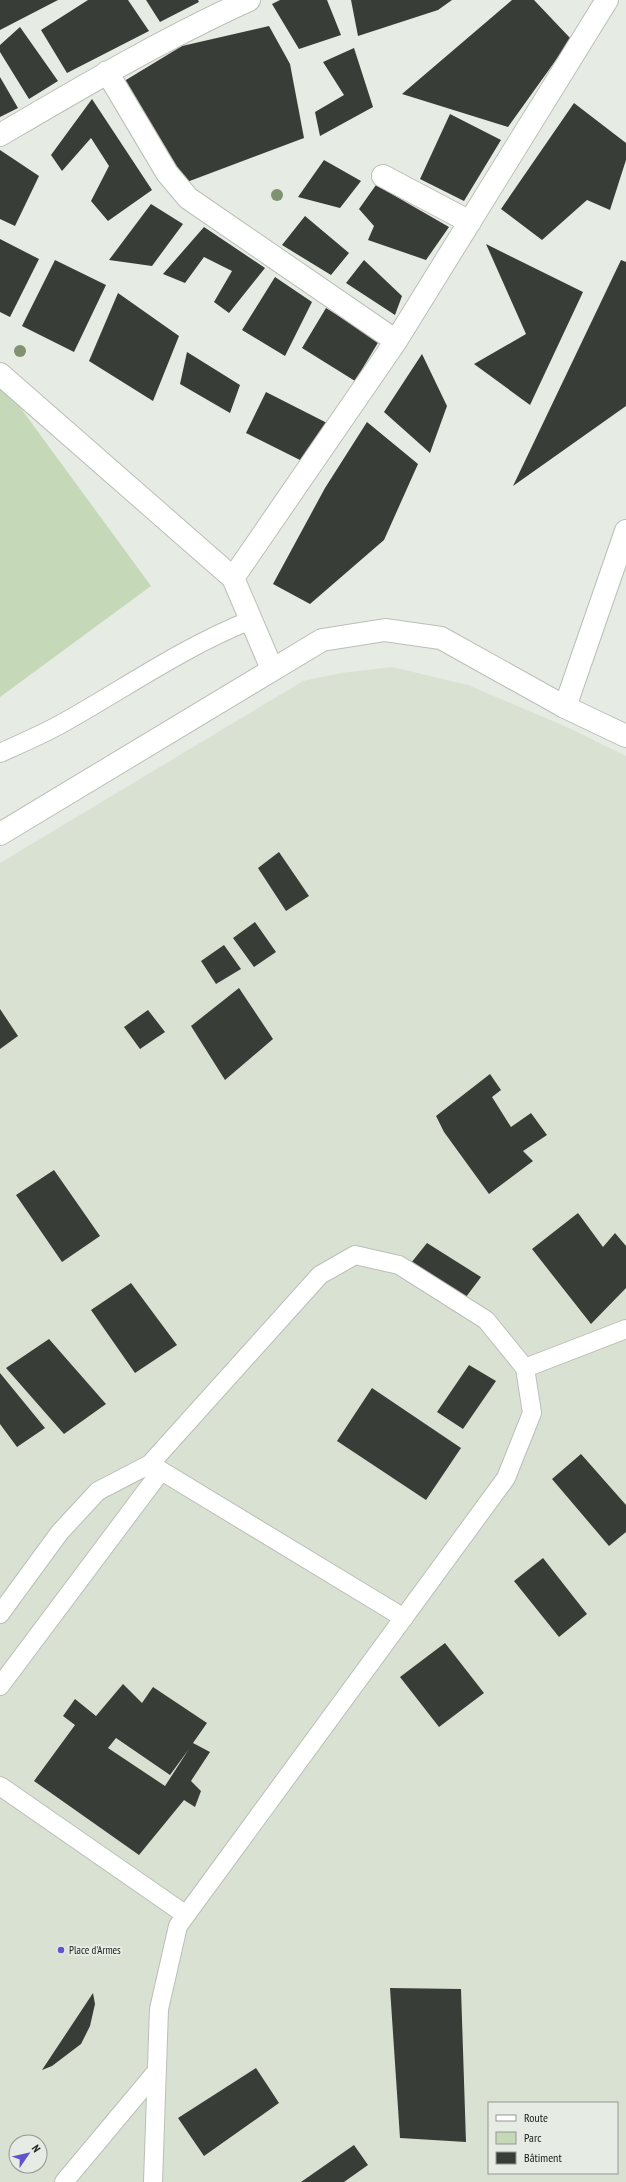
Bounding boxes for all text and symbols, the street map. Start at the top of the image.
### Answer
place label: Place d'Armes [69,1943,121,1957]
marker: Place d'Armes [56,1945,66,1955]
legend [488,2102,618,2174]
text: Route [524,2110,548,2125]
text: Parc [524,2130,542,2145]
north arrow [8,2134,48,2174]
text: N [29,2142,44,2155]
text: Bâtiment [524,2150,562,2165]

